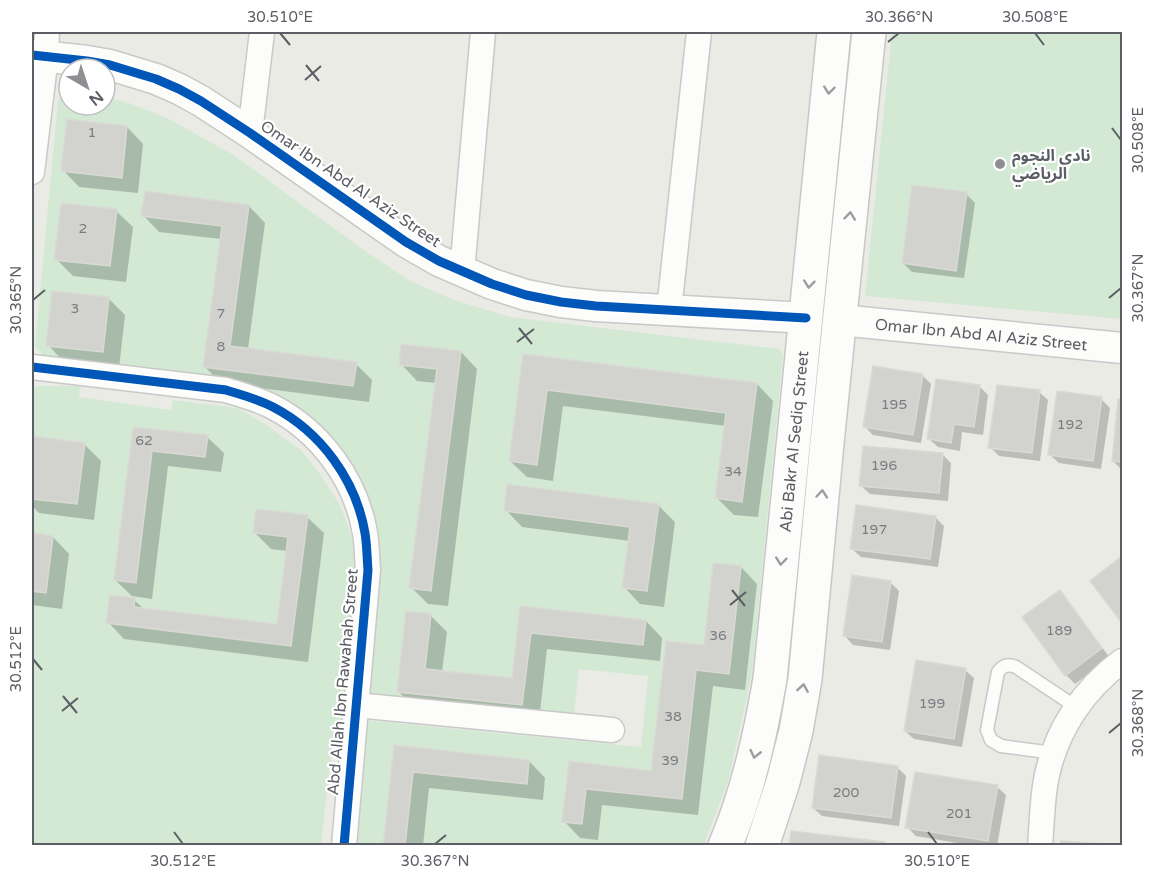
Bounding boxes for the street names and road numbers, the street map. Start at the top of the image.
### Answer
street label: Omar Ibn Abd Al Aziz Street [256,116,444,252]
street label: Omar Ibn Abd Al Aziz Street [874,315,1088,356]
street label: Abi Bakr Al Sediq Street [776,350,813,533]
street label: Abd Allah Ibn Rawahah Street [323,568,363,796]

